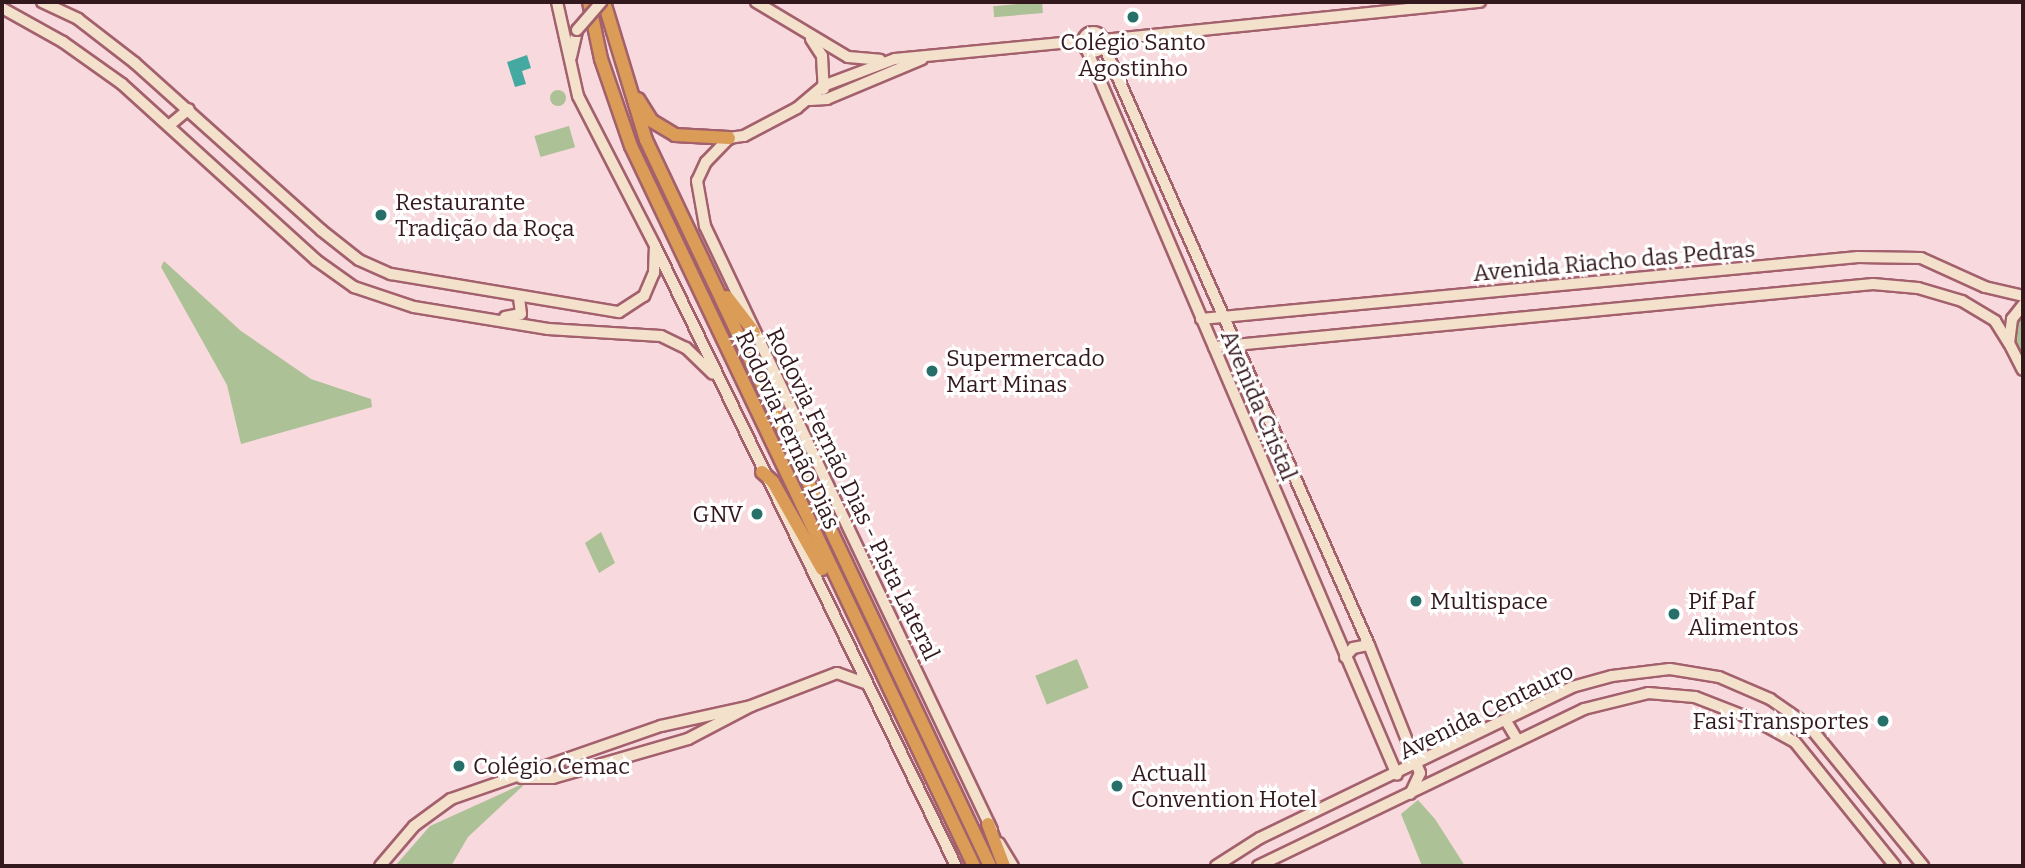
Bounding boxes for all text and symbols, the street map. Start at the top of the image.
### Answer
marker: Colégio Santo Agostinho [1125,9,1141,25]
place label: Colégio Santo Agostinho [1060,28,1206,82]
place label: Restaurante Tradição da Roça [395,188,575,242]
marker: Restaurante Tradição da Roça [373,207,389,223]
street label: Avenida Riacho das Pedras [1472,235,1756,287]
street label: Rodovia Fernão Dias - Pista Lateral [760,323,946,665]
street label: Avenida Cristal [1215,326,1303,484]
street label: Rodovia Fernão Dias [730,327,846,533]
place label: Supermercado Mart Minas [946,344,1105,398]
marker: Supermercado Mart Minas [924,363,940,379]
place label: GNV [692,500,743,528]
marker: GNV [749,506,765,522]
place label: Multispace [1430,587,1548,615]
place label: Pif Paf Alimentos [1688,587,1799,641]
marker: Multispace [1408,593,1424,609]
marker: Pif Paf Alimentos [1666,606,1682,622]
street label: Avenida Centauro [1394,657,1578,765]
place label: Fasi Transportes [1693,707,1869,735]
marker: Fasi Transportes [1875,713,1891,729]
place label: Colégio Cemac [473,752,630,780]
marker: Colégio Cemac [451,758,467,774]
place label: Actuall Convention Hotel [1131,759,1317,813]
marker: Actuall Convention Hotel [1109,778,1125,794]

